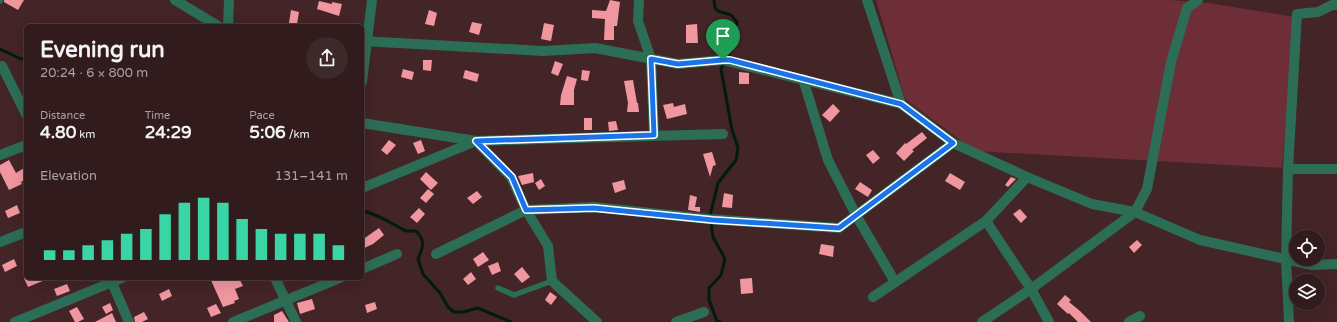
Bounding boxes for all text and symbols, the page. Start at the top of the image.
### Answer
pin [706,19,740,60]
icon: arrive [712,25,734,47]
text: Evening run [40,37,165,63]
button: share [306,37,348,79]
text: 20:24 · 6 × 800 m [40,65,148,81]
text: Distance [40,109,85,122]
text: Time [145,109,170,122]
text: Pace [249,109,275,122]
text: 4.80 [40,122,76,143]
text: 24:29 [145,122,192,143]
text: 5:06 [249,122,286,143]
text: km [76,128,95,141]
text: /km [286,128,310,141]
text: Elevation [40,168,97,184]
text: 131–141 m [275,168,348,184]
map controls [1289,230,1325,310]
button: locate [1289,230,1325,266]
button: layers [1289,274,1325,310]

